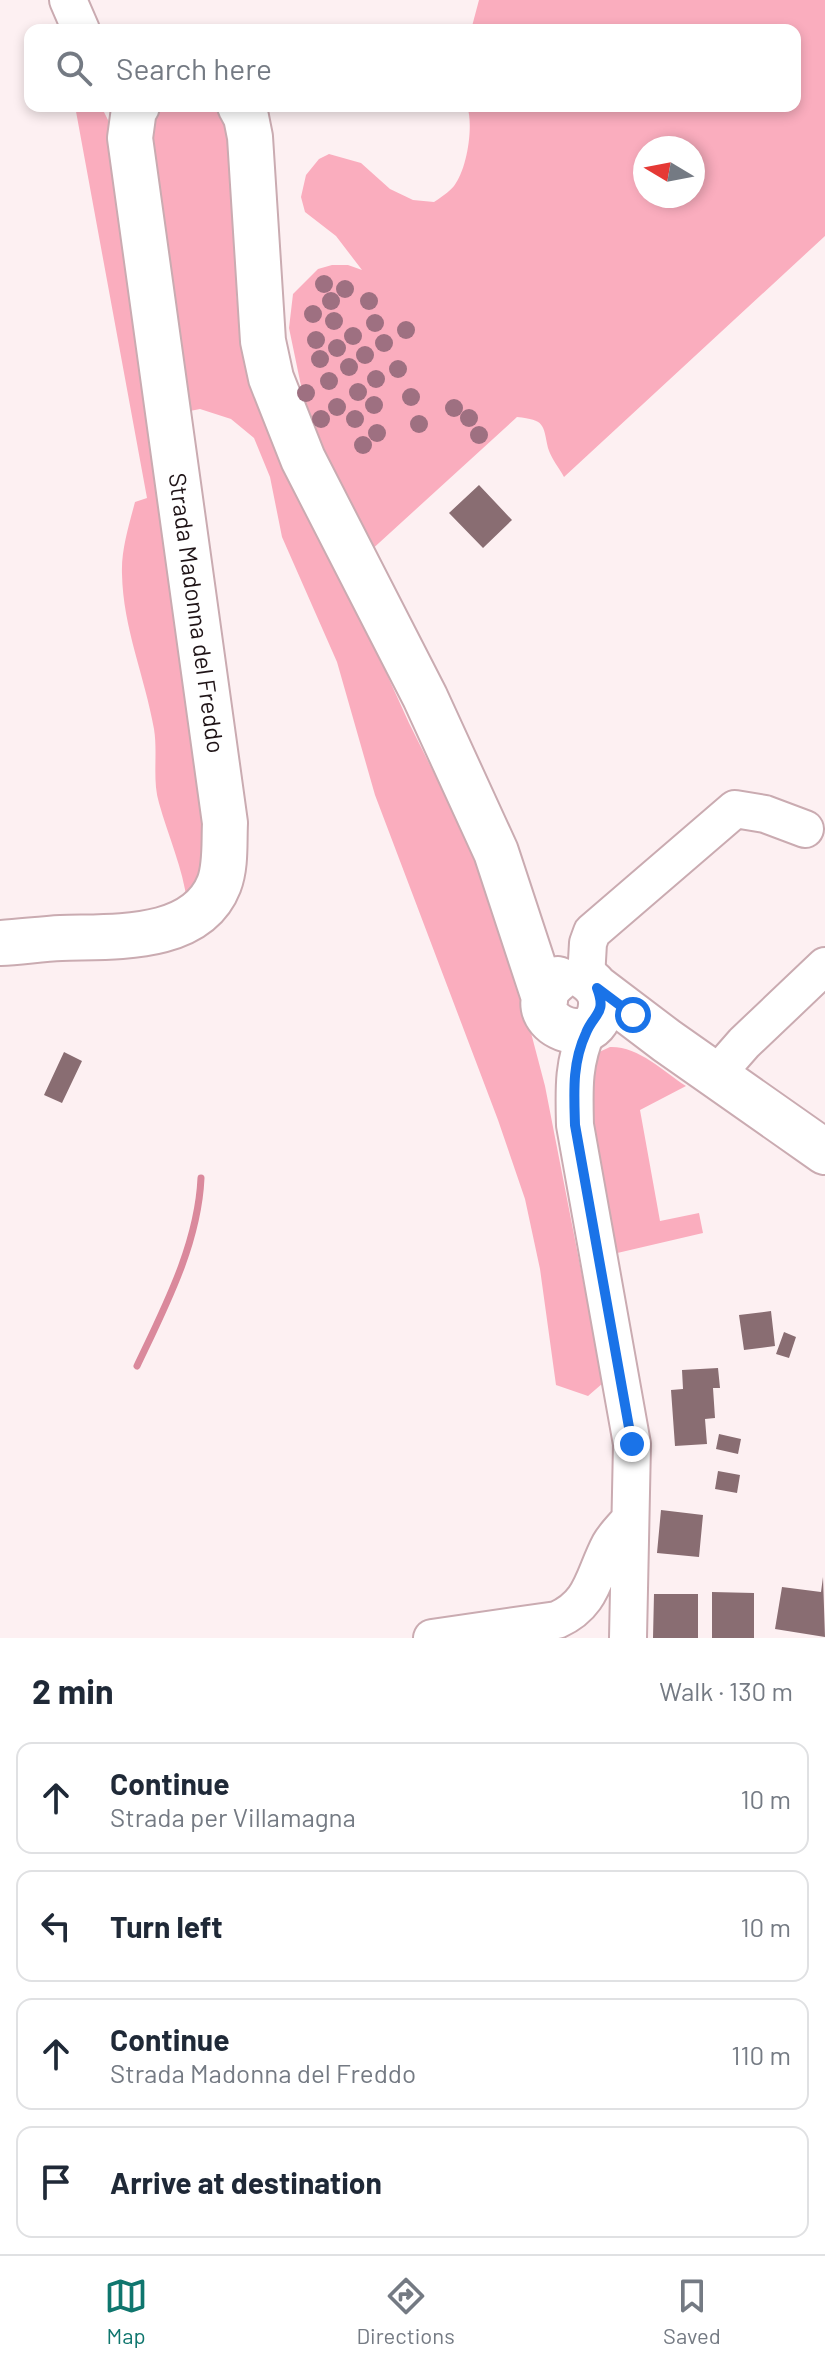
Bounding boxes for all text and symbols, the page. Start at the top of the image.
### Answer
search box [24,24,801,112]
icon: search [52,46,96,90]
text: Search here [116,50,272,86]
north arrow [633,136,705,208]
street label: Strada Madonna del Freddo [163,471,232,755]
route start [615,997,651,1033]
route end [614,1426,650,1462]
text: 2 min [32,1670,114,1711]
text: Walk · 130 m [659,1675,793,1706]
text: Continue [110,1765,230,1801]
icon: ahead [34,1776,78,1820]
text: 10 m [741,1783,791,1814]
text: Strada per Villamagna [110,1801,356,1832]
icon: left [34,1904,78,1948]
text: Turn left [110,1908,223,1944]
text: 10 m [741,1911,791,1942]
text: Continue [110,2021,230,2057]
icon: ahead [34,2032,78,2076]
text: 110 m [731,2039,791,2070]
text: Strada Madonna del Freddo [110,2057,416,2088]
icon: arrive [34,2160,78,2204]
text: Arrive at destination [110,2164,382,2200]
tab: Map [104,2274,148,2348]
tab: Directions [356,2274,455,2348]
tab: Saved [663,2274,721,2348]

